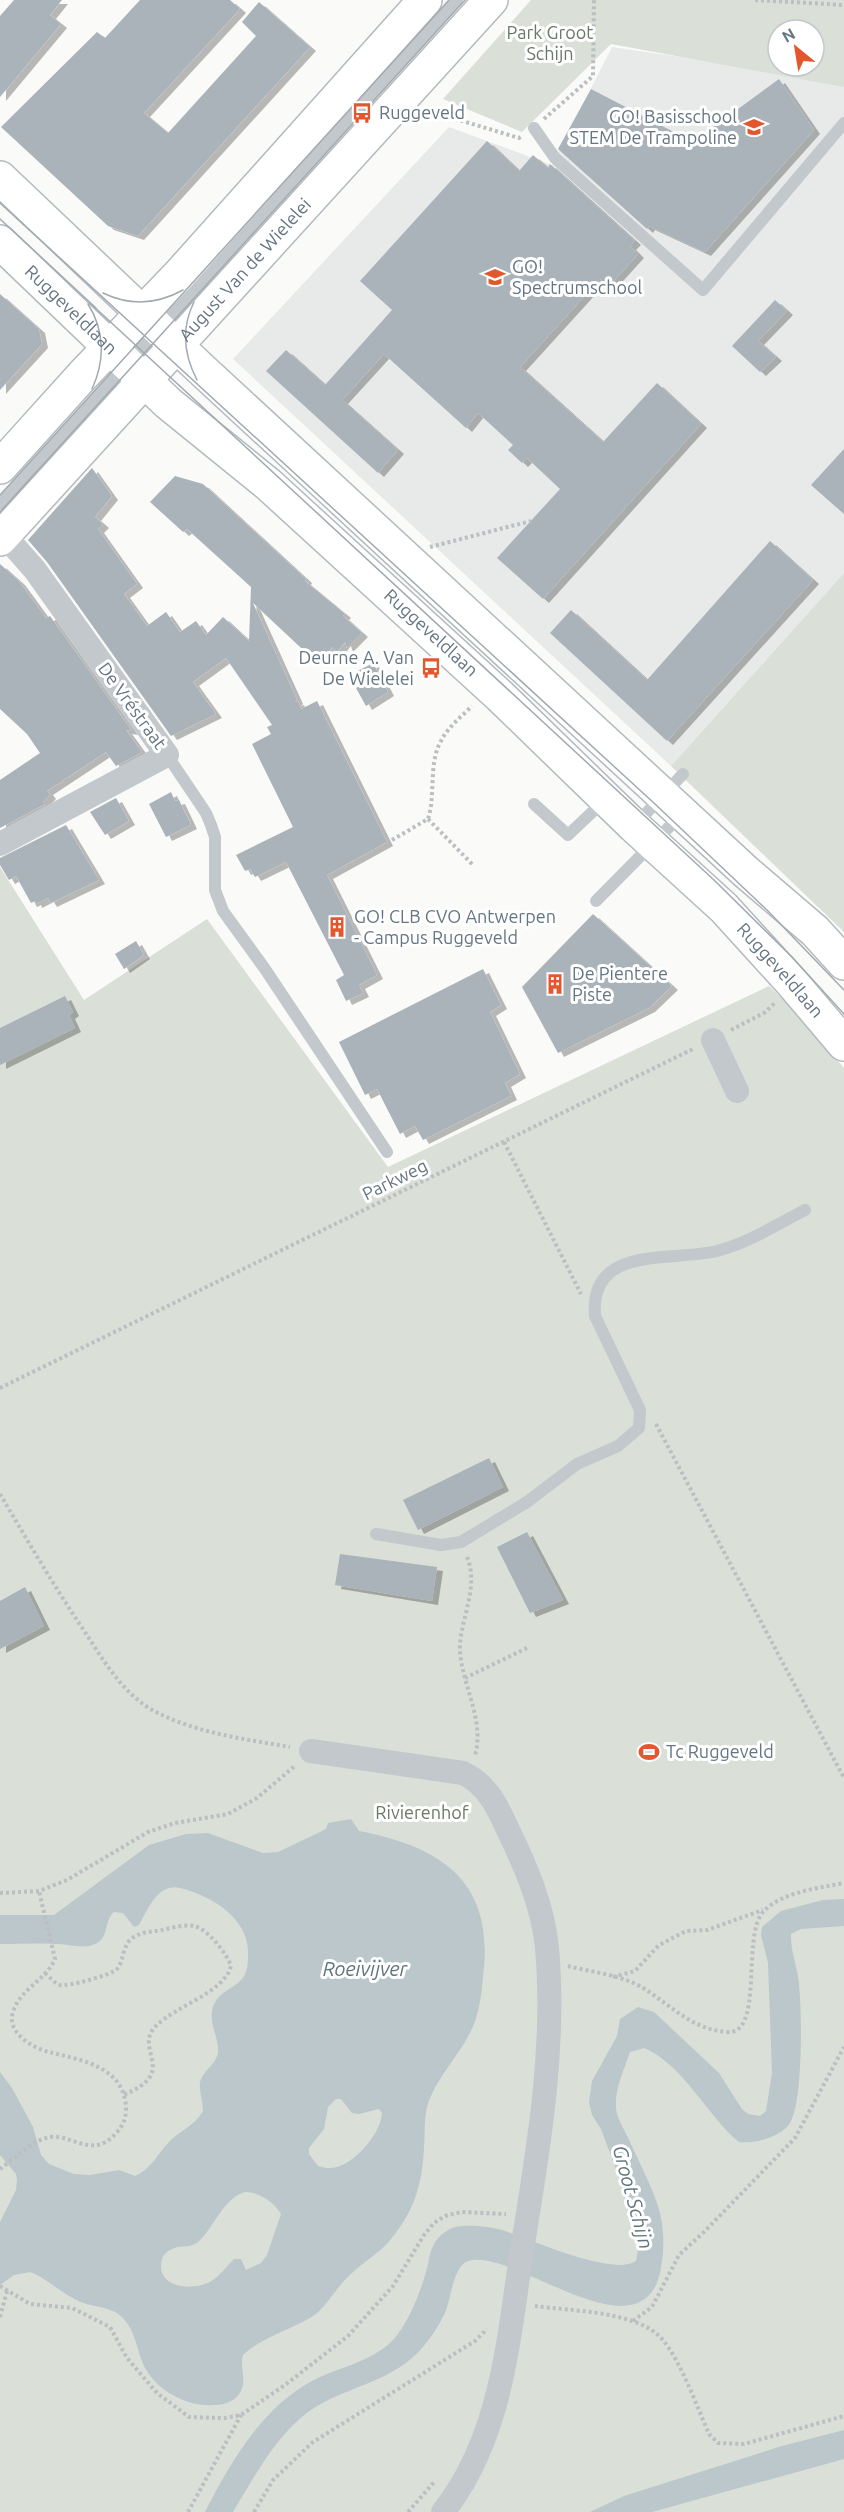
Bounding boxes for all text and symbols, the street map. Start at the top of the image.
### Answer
north arrow [766,18,826,78]
park label: Park Groot Schijn [507,22,593,63]
text: N [779,24,798,46]
bus stop icon: Ruggeveld [350,101,374,125]
place label: Ruggeveld [379,102,465,122]
place label: GO! Basisschool STEM De Trampoline [570,106,737,147]
school or university icon: GO! Basisschool STEM De Trampoline [742,115,766,139]
street label: August Van de Wielelei [174,194,314,345]
place label: GO! Spectrumschool [512,256,642,297]
street label: Ruggeveldlaan [21,260,122,358]
school or university icon: GO! Spectrumschool [483,265,507,289]
street label: Ruggeveldlaan [381,584,482,680]
place label: Deurne A. Van De Wielelei [299,647,414,688]
bus stop icon: Deurne A. Van De Wielelei [419,656,443,680]
street label: De Vréstraat [95,658,171,752]
place label: GO! CLB CVO Antwerpen - Campus Ruggeveld [354,906,556,947]
building icon: GO! CLB CVO Antwerpen - Campus Ruggeveld [325,915,349,939]
street label: Ruggeveldlaan [734,918,828,1021]
place label: De Pientere Piste [572,963,668,1004]
building icon: De Pientere Piste [543,972,567,996]
street label: Parkweg [359,1155,430,1203]
sports icon: Tc Ruggeveld [637,1740,661,1764]
place label: Tc Ruggeveld [666,1741,774,1761]
park label: Rivierenhof [375,1802,469,1822]
water label: Roeivijver [323,1957,409,1980]
water label: Groot Schijn [609,2142,658,2251]

